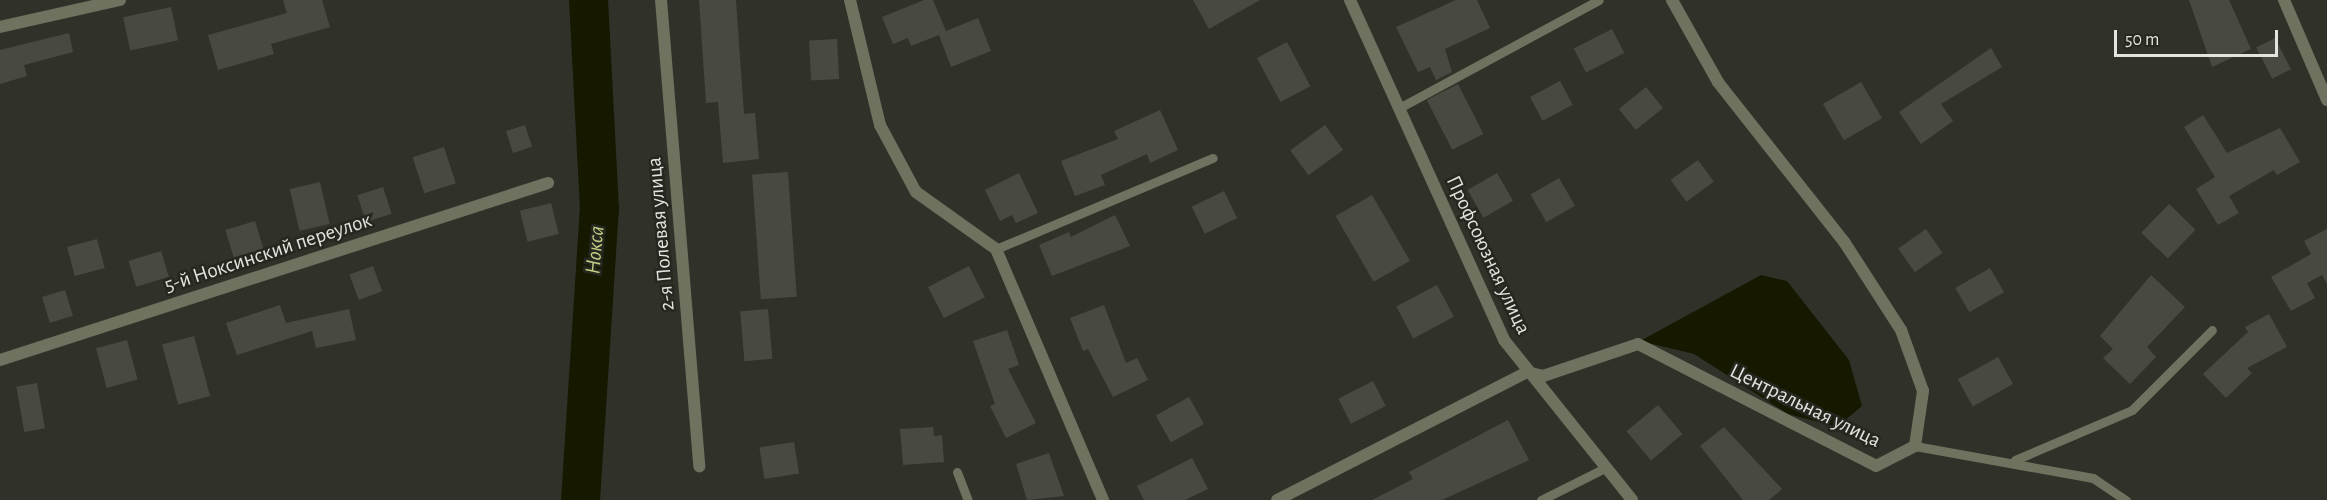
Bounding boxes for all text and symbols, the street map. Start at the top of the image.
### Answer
scale bar [2117,18,2280,56]
text: 50 m [2125,31,2159,49]
street label: 2-я Полевая улица [642,156,680,312]
street label: Профсоюзная улица [1440,172,1536,338]
street label: 5-й Ноксинский переулок [161,208,375,298]
water label: Нокса [580,225,610,275]
street label: Центральная улица [1725,358,1885,454]

